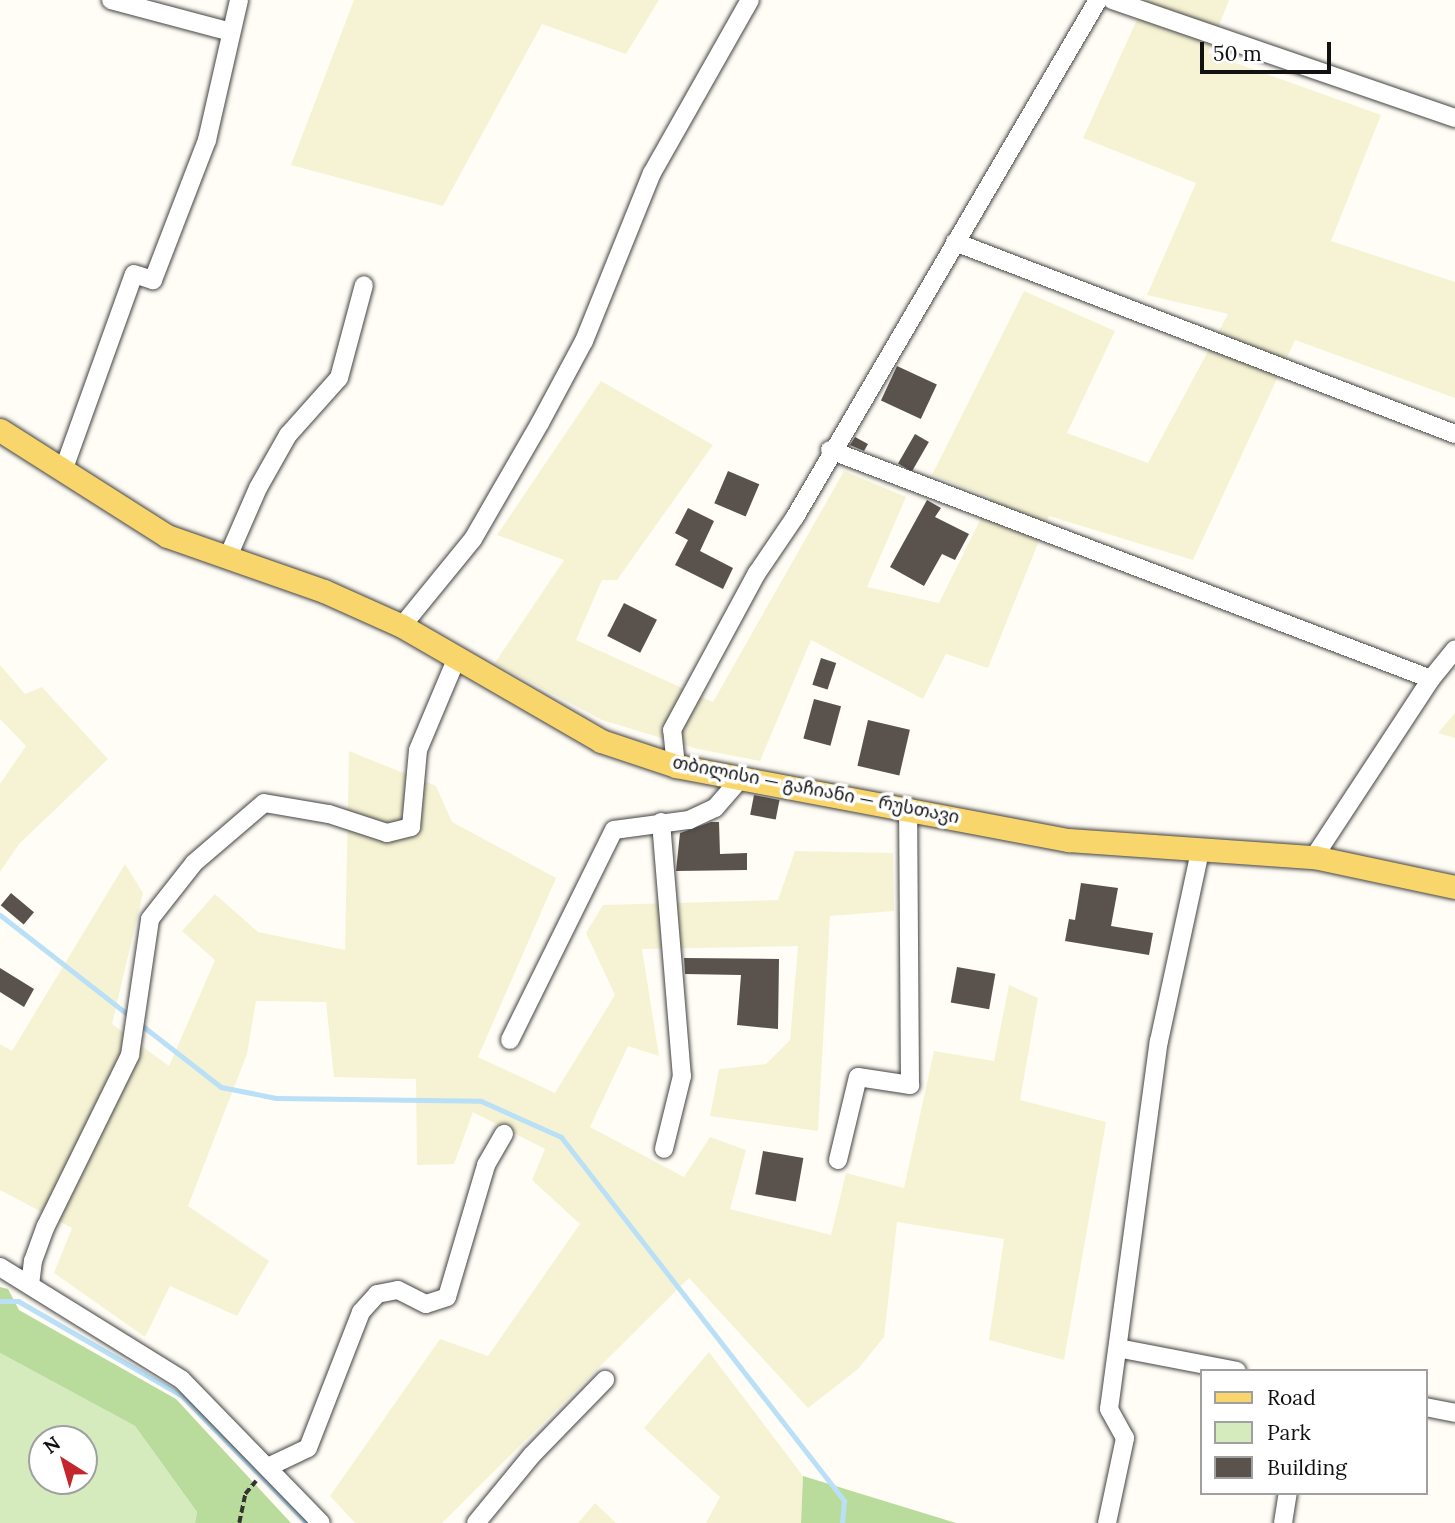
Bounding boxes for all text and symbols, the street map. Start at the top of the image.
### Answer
scale bar [1203,28,1334,72]
text: 50 m [1213,40,1262,67]
street label: თბილისი — გაჩიანი — რუსთავი [671,752,961,828]
legend [1200,1369,1427,1495]
text: Road [1267,1384,1316,1411]
text: Park [1267,1419,1311,1446]
north arrow [28,1425,98,1495]
text: N [38,1431,65,1459]
text: Building [1267,1454,1347,1481]

